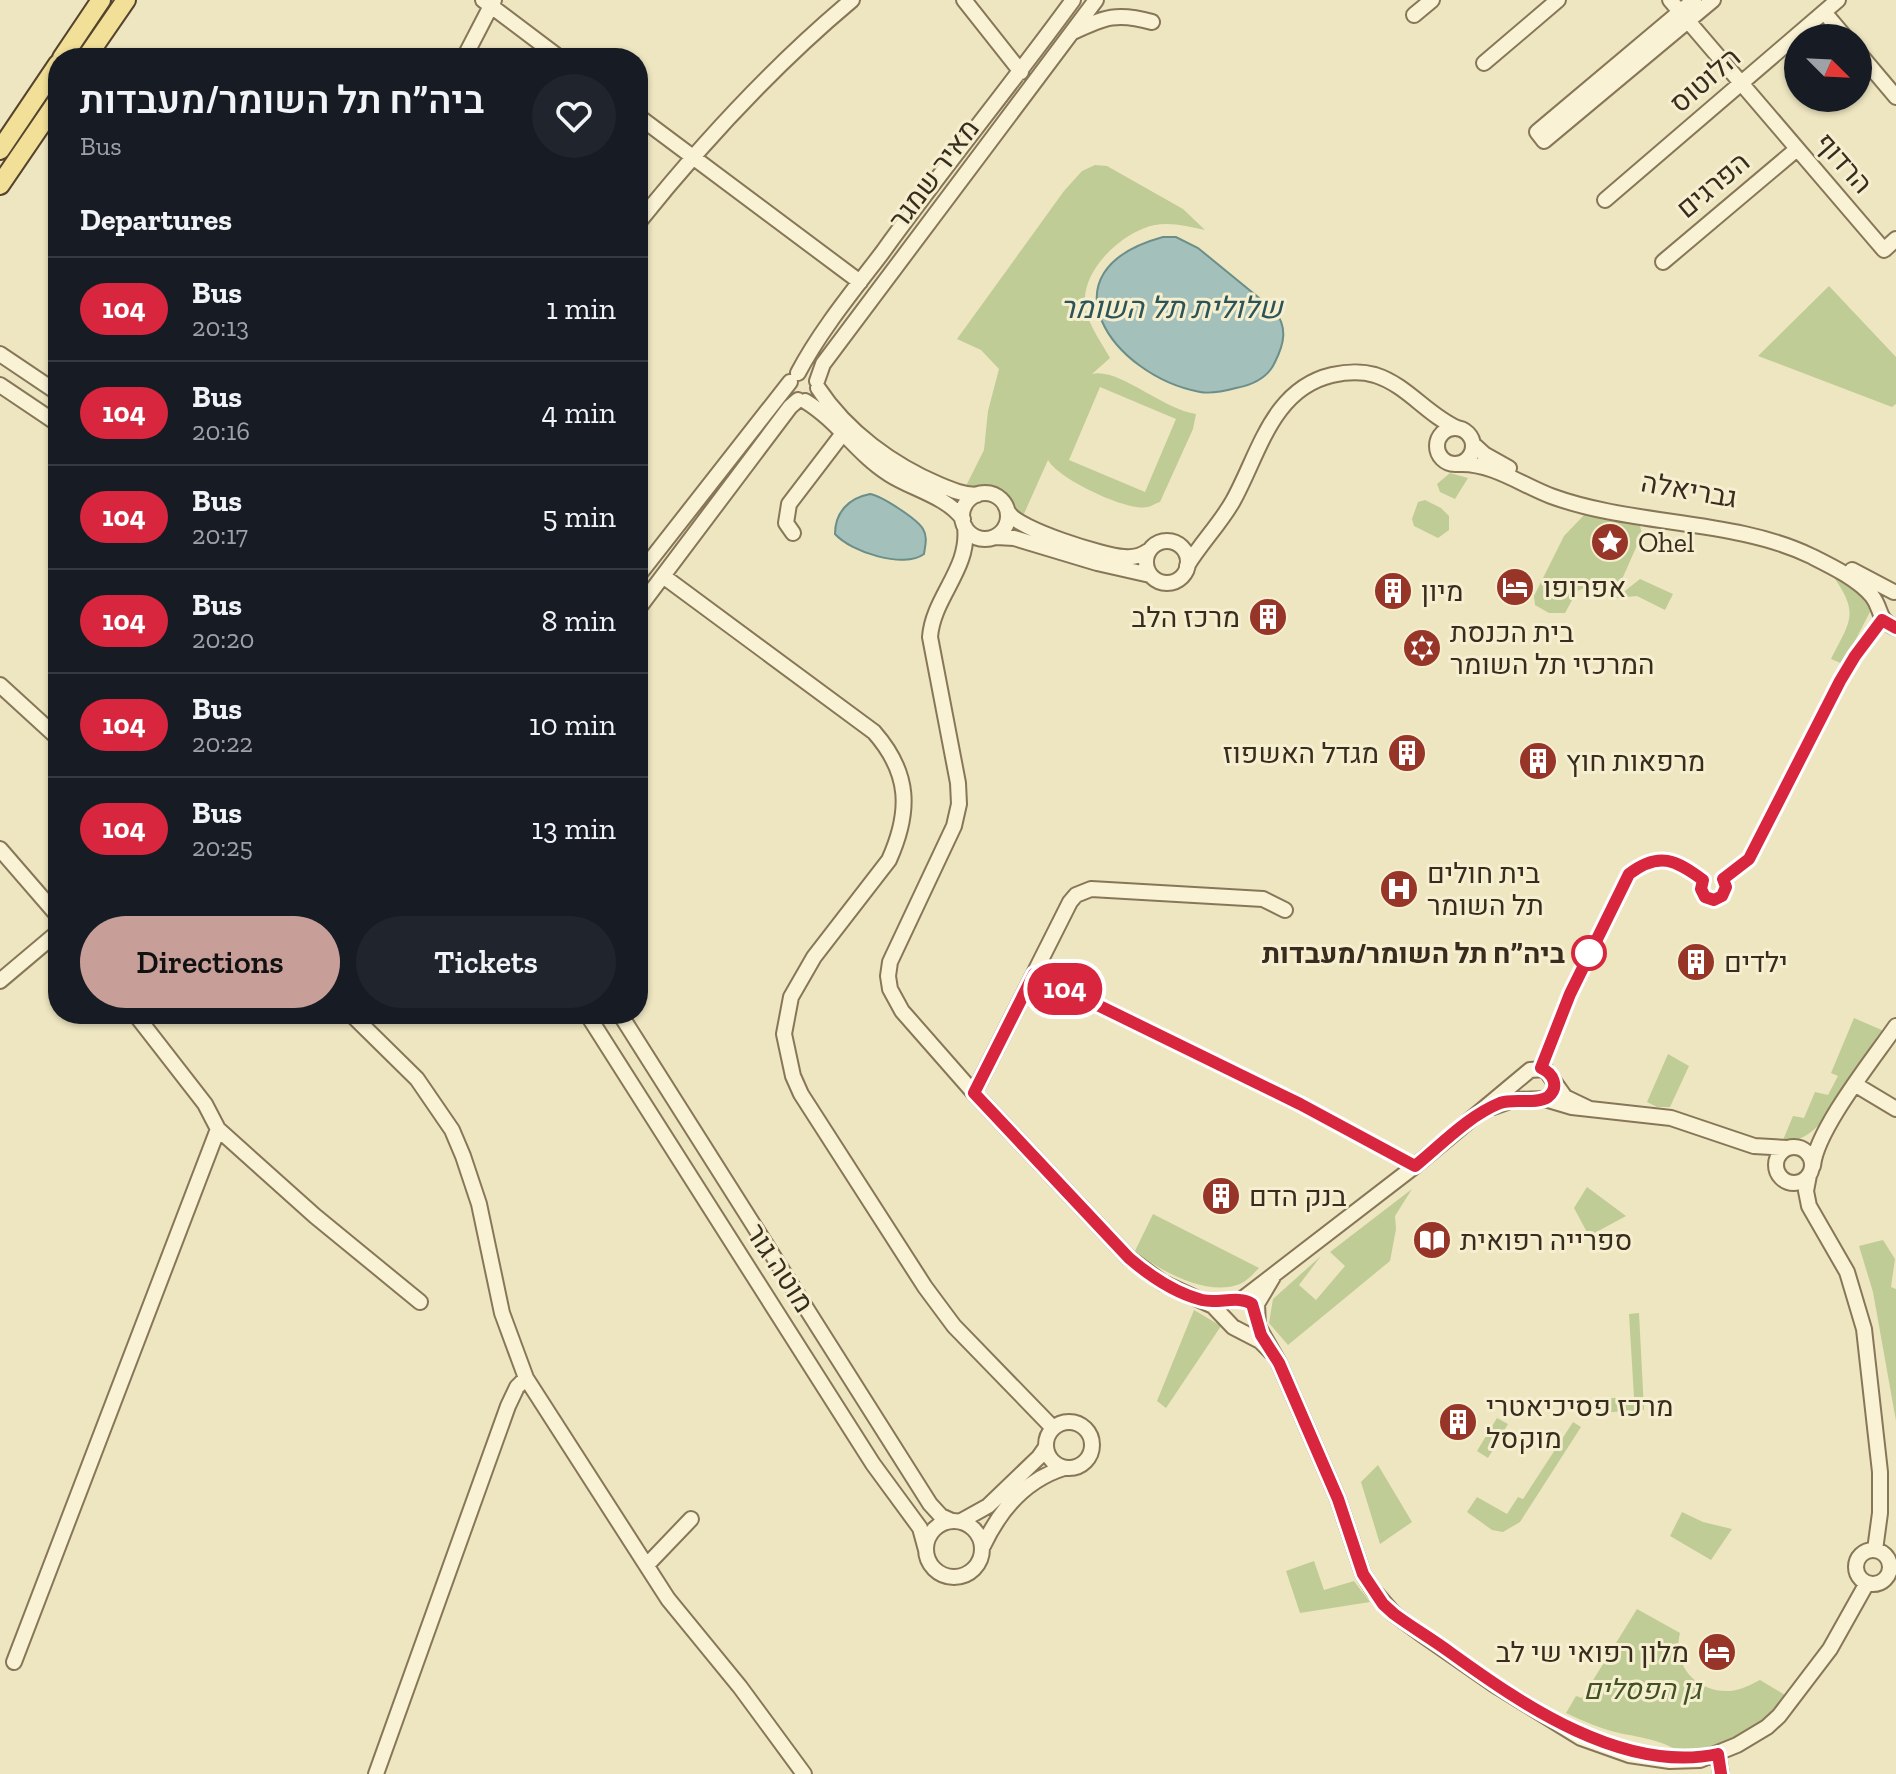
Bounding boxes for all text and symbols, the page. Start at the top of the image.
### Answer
north arrow [1784,24,1872,112]
map controls [1784,24,1872,112]
street label: הלוטוס [1663,40,1747,120]
button: heart [532,74,616,158]
text: ביה״ח תל השומר/מעבדות [80,77,484,123]
street label: מאיר שמגר [882,113,986,235]
street label: הרדוף [1809,126,1879,200]
text: Bus [80,130,122,162]
street label: הפרגים [1670,145,1756,225]
text: Departures [80,202,232,238]
text: Bus [192,275,242,311]
water label: שלולית תל השומר [1060,290,1285,326]
text: 1 min [546,291,616,327]
text: 104 [102,292,146,325]
text: 20:13 [192,311,249,343]
text: Bus [192,379,242,415]
text: 4 min [542,395,616,431]
text: 104 [102,396,146,429]
text: 20:16 [192,415,250,447]
street label: גבריאלה [1639,465,1739,515]
text: Bus [192,483,242,519]
text: 5 min [542,499,616,535]
text: 104 [102,500,146,533]
text: 20:17 [192,519,248,551]
place icon: Ohel [1589,521,1631,563]
place label: Ohel [1638,526,1694,559]
hotel icon: אפרופו [1494,566,1536,608]
building icon: מיון [1372,570,1414,612]
place label: אפרופו [1543,571,1626,604]
place label: מיון [1421,575,1464,608]
text: Bus [192,587,242,623]
building icon: מרכז הלב [1247,596,1289,638]
place label: מרכז הלב [1132,601,1240,634]
text: 8 min [542,603,616,639]
text: 104 [102,604,146,637]
place label: בית הכנסת המרכזי תל השומר [1450,616,1654,681]
text: 20:20 [192,623,255,655]
synagogue icon: בית הכנסת המרכזי תל השומר [1401,627,1443,669]
text: Bus [192,691,242,727]
text: 10 min [529,707,616,743]
text: 104 [102,708,146,741]
text: 20:22 [192,727,253,759]
building icon: מגדל האשפוז [1386,732,1428,774]
place label: מגדל האשפוז [1223,737,1379,770]
building icon: מרפאות חוץ [1517,740,1559,782]
place label: מרפאות חוץ [1566,745,1705,778]
text: Bus [192,795,242,831]
text: 13 min [531,811,616,847]
text: 104 [102,812,146,845]
text: 20:25 [192,831,253,863]
place label: בית חולים תל השומר [1427,857,1544,922]
hospital icon: בית חולים תל השומר [1378,868,1420,910]
button: Directions [80,916,340,1008]
button: Tickets [356,916,616,1008]
marker: ביה״ח תל השומר/מעבדות [1572,936,1606,970]
place label: ביה״ח תל השומר/מעבדות [1262,937,1565,970]
building icon: ילדים [1675,941,1717,983]
place label: ילדים [1724,946,1788,979]
line badge: 104 [1019,963,1111,1015]
text: 104 [1043,972,1087,1005]
building icon: בנק הדם [1200,1175,1242,1217]
place label: בנק הדם [1249,1180,1347,1213]
street label: מוטה גור [739,1218,821,1318]
library icon: ספרייה רפואית [1411,1219,1453,1261]
place label: ספרייה רפואית [1460,1224,1632,1257]
place label: מרכז פסיכיאטרי מוקסל [1486,1390,1674,1455]
building icon: מרכז פסיכיאטרי מוקסל [1437,1401,1479,1443]
hotel icon: מלון רפואי שי לב [1696,1631,1738,1673]
place label: מלון רפואי שי לב [1496,1636,1689,1669]
park label: גן הפסלים [1583,1673,1703,1706]

